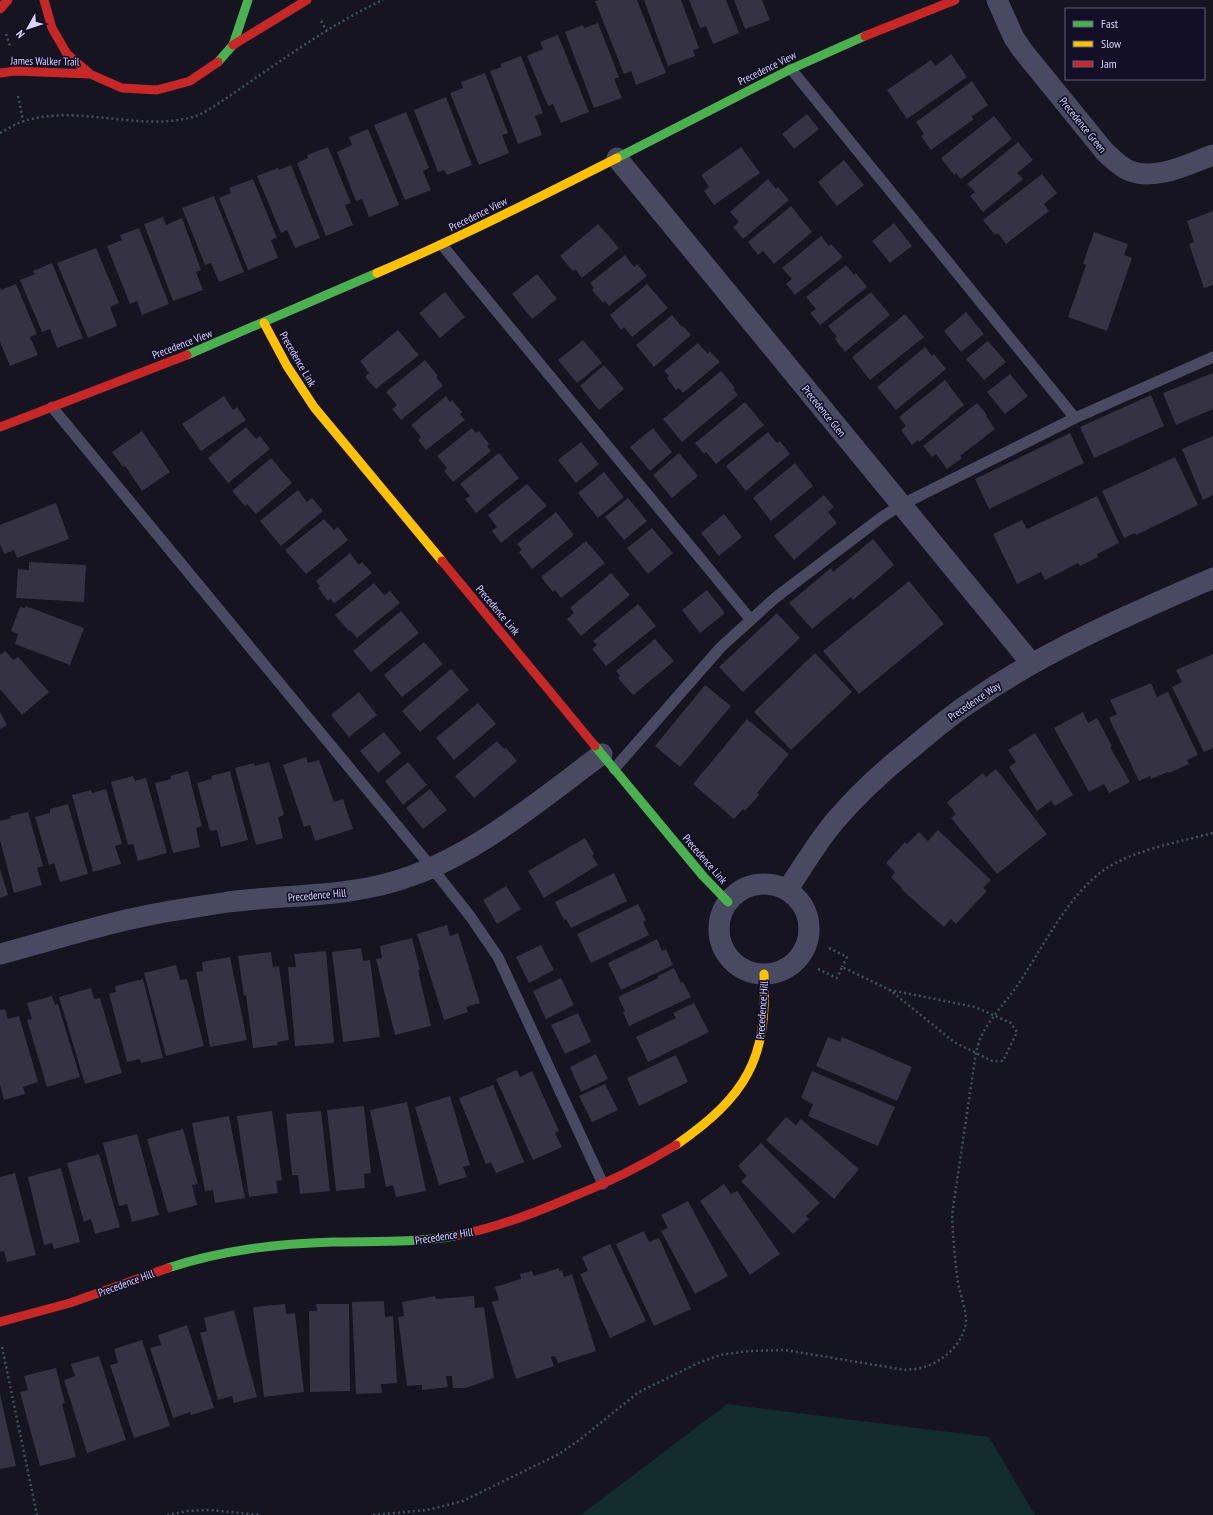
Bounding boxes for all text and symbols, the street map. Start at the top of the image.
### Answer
north arrow [8,8,48,48]
legend [1065,8,1205,80]
text: Fast [1101,16,1119,31]
text: N [13,28,28,41]
text: Slow [1101,36,1122,51]
street label: Precedence View [735,48,799,88]
street label: James Walker Trail [10,53,80,69]
text: Jam [1100,56,1117,71]
street label: Precedence Green [1056,94,1110,156]
street label: Precedence View [446,194,510,234]
street label: Precedence View [150,326,215,362]
street label: Precedence Link [277,329,320,390]
street label: Precedence Glen [799,382,849,440]
street label: Precedence Link [473,582,523,638]
street label: Precedence Way [945,678,1004,724]
street label: Precedence Link [680,831,731,887]
street label: Precedence Hill [287,885,347,905]
street label: Precedence Hill [753,980,771,1040]
street label: Precedence Hill [414,1224,474,1247]
street label: Precedence Hill [96,1266,156,1300]

